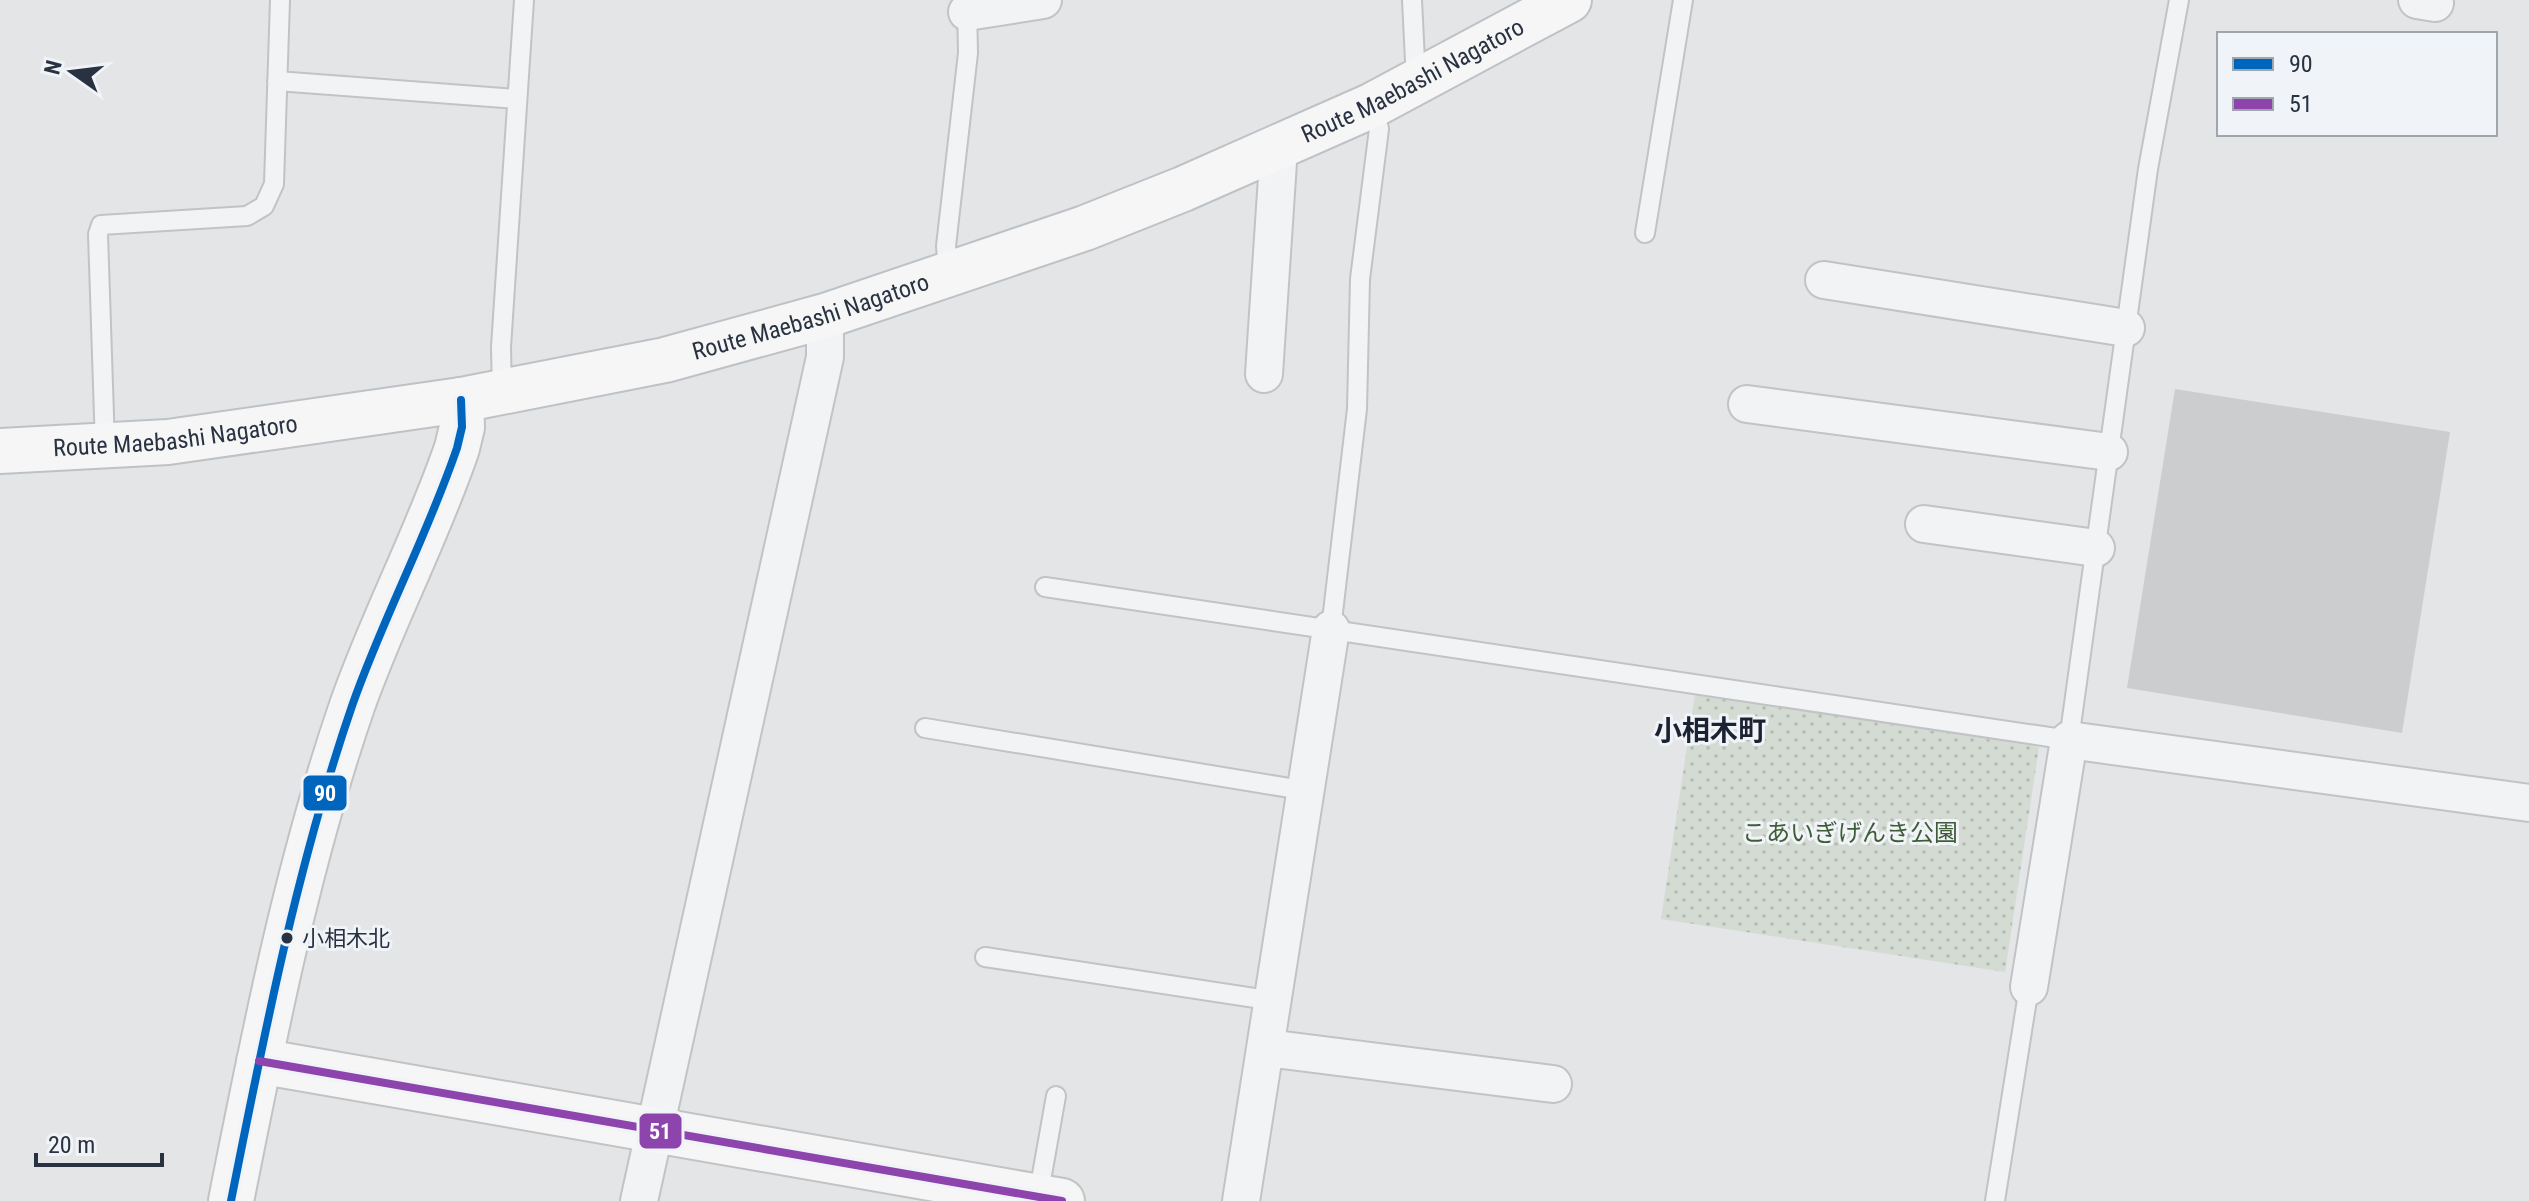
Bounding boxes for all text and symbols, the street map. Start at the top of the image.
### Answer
street label: Route Maebashi Nagatoro [1297,13,1529,149]
north arrow [32,32,112,112]
legend [2217,32,2497,136]
text: 90 [2289,50,2313,78]
text: N [39,58,67,77]
text: 51 [2289,90,2313,118]
street label: Route Maebashi Nagatoro [689,268,933,366]
street label: Route Maebashi Nagatoro [52,410,299,462]
district label: 小相木町 [1654,714,1766,747]
line badge: 90 [302,774,348,812]
text: 90 [314,781,336,806]
park label: こあいぎげんき公園 [1742,819,1958,847]
place label: 小相木北 [302,926,390,951]
marker: 小相木北 [279,930,295,946]
line badge: 51 [638,1112,683,1150]
scale bar [36,1117,162,1167]
text: 51 [649,1119,671,1144]
text: 20 m [48,1131,95,1159]

